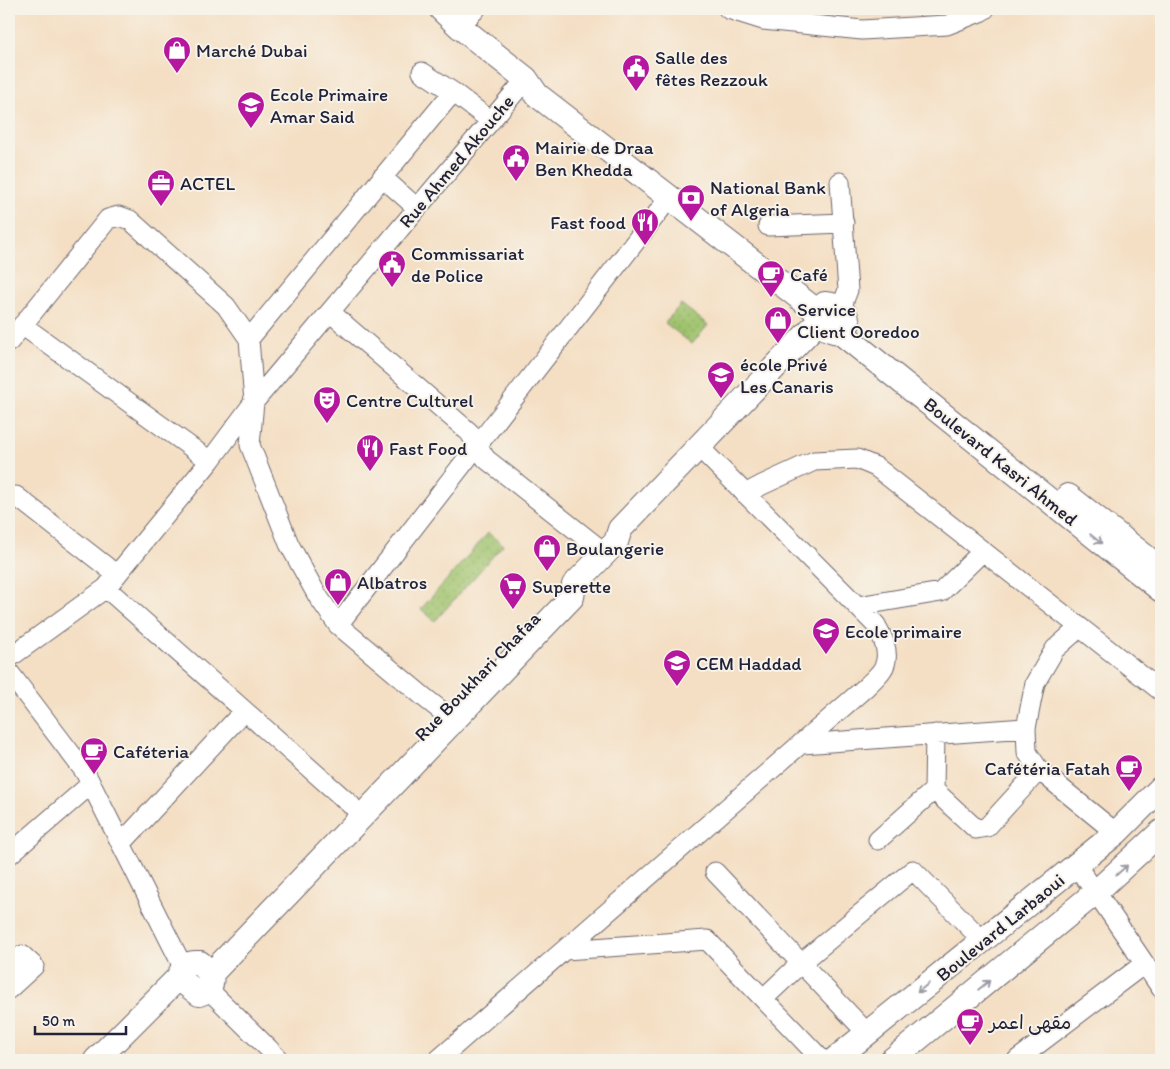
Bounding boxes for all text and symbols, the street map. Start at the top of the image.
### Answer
shop icon: Marché Dubai [162,35,192,74]
place label: Marché Dubai [196,39,308,62]
place label: Salle des fêtes Rezzouk [655,46,768,91]
public building icon: Salle des fêtes Rezzouk [621,53,651,92]
place label: Ecole Primaire Amar Said [270,83,388,128]
school or university icon: Ecole Primaire Amar Said [236,90,266,129]
street label: Rue Ahmed Akouche [394,90,519,233]
place label: Mairie de Draa Ben Khedda [535,136,654,181]
public building icon: Mairie de Draa Ben Khedda [501,143,531,182]
office icon: ACTEL [146,168,176,207]
place label: ACTEL [180,172,236,195]
place label: National Bank of Algeria [710,176,826,221]
bank icon: National Bank of Algeria [676,183,706,222]
restaurant icon: Fast food [630,207,660,246]
place label: Fast food [550,211,626,234]
place label: Commissariat de Police [411,242,524,287]
public building icon: Commissariat de Police [377,249,407,288]
cafe icon: Café [756,259,786,298]
place label: Café [790,263,828,286]
place label: Service Client Ooredoo [797,298,920,343]
shop icon: Service Client Ooredoo [763,305,793,344]
place label: école Privé Les Canaris [740,353,834,398]
school or university icon: école Privé Les Canaris [706,360,736,399]
theatre icon: Centre Culturel [312,385,342,424]
place label: Centre Culturel [346,389,474,412]
street label: Boulevard Kasri Ahmed [919,392,1083,531]
restaurant icon: Fast Food [355,433,385,472]
place label: Fast Food [389,437,468,460]
shop icon: Boulangerie [532,533,562,572]
one-way arrow [1089,533,1102,544]
place label: Boulangerie [566,537,664,560]
shop icon: Albatros [323,567,353,606]
place label: Albatros [357,571,427,594]
supermarket icon: Superette [498,571,528,610]
place label: Superette [532,575,611,598]
street label: Rue Boukhari Chafaa [409,607,545,746]
school or university icon: Ecole primaire [811,616,841,655]
place label: Ecole primaire [845,620,962,643]
school or university icon: CEM Haddad [662,648,692,687]
place label: CEM Haddad [696,652,802,675]
cafe icon: Caféteria [79,736,109,775]
place label: Caféteria [113,740,189,763]
cafe icon: Cafétéria Fatah [1114,753,1144,792]
place label: Cafétéria Fatah [984,757,1110,780]
one-way arrow [1115,864,1128,875]
street label: Boulevard Larbaoui [931,868,1069,986]
one-way arrow [977,979,990,991]
one-way arrow [917,983,930,994]
scale bar [35,1004,126,1036]
cafe icon: مقهى اعمر [955,1007,985,1046]
place label: مقهى اعمر [987,1011,1071,1035]
text: 50 m [42,1012,75,1030]

